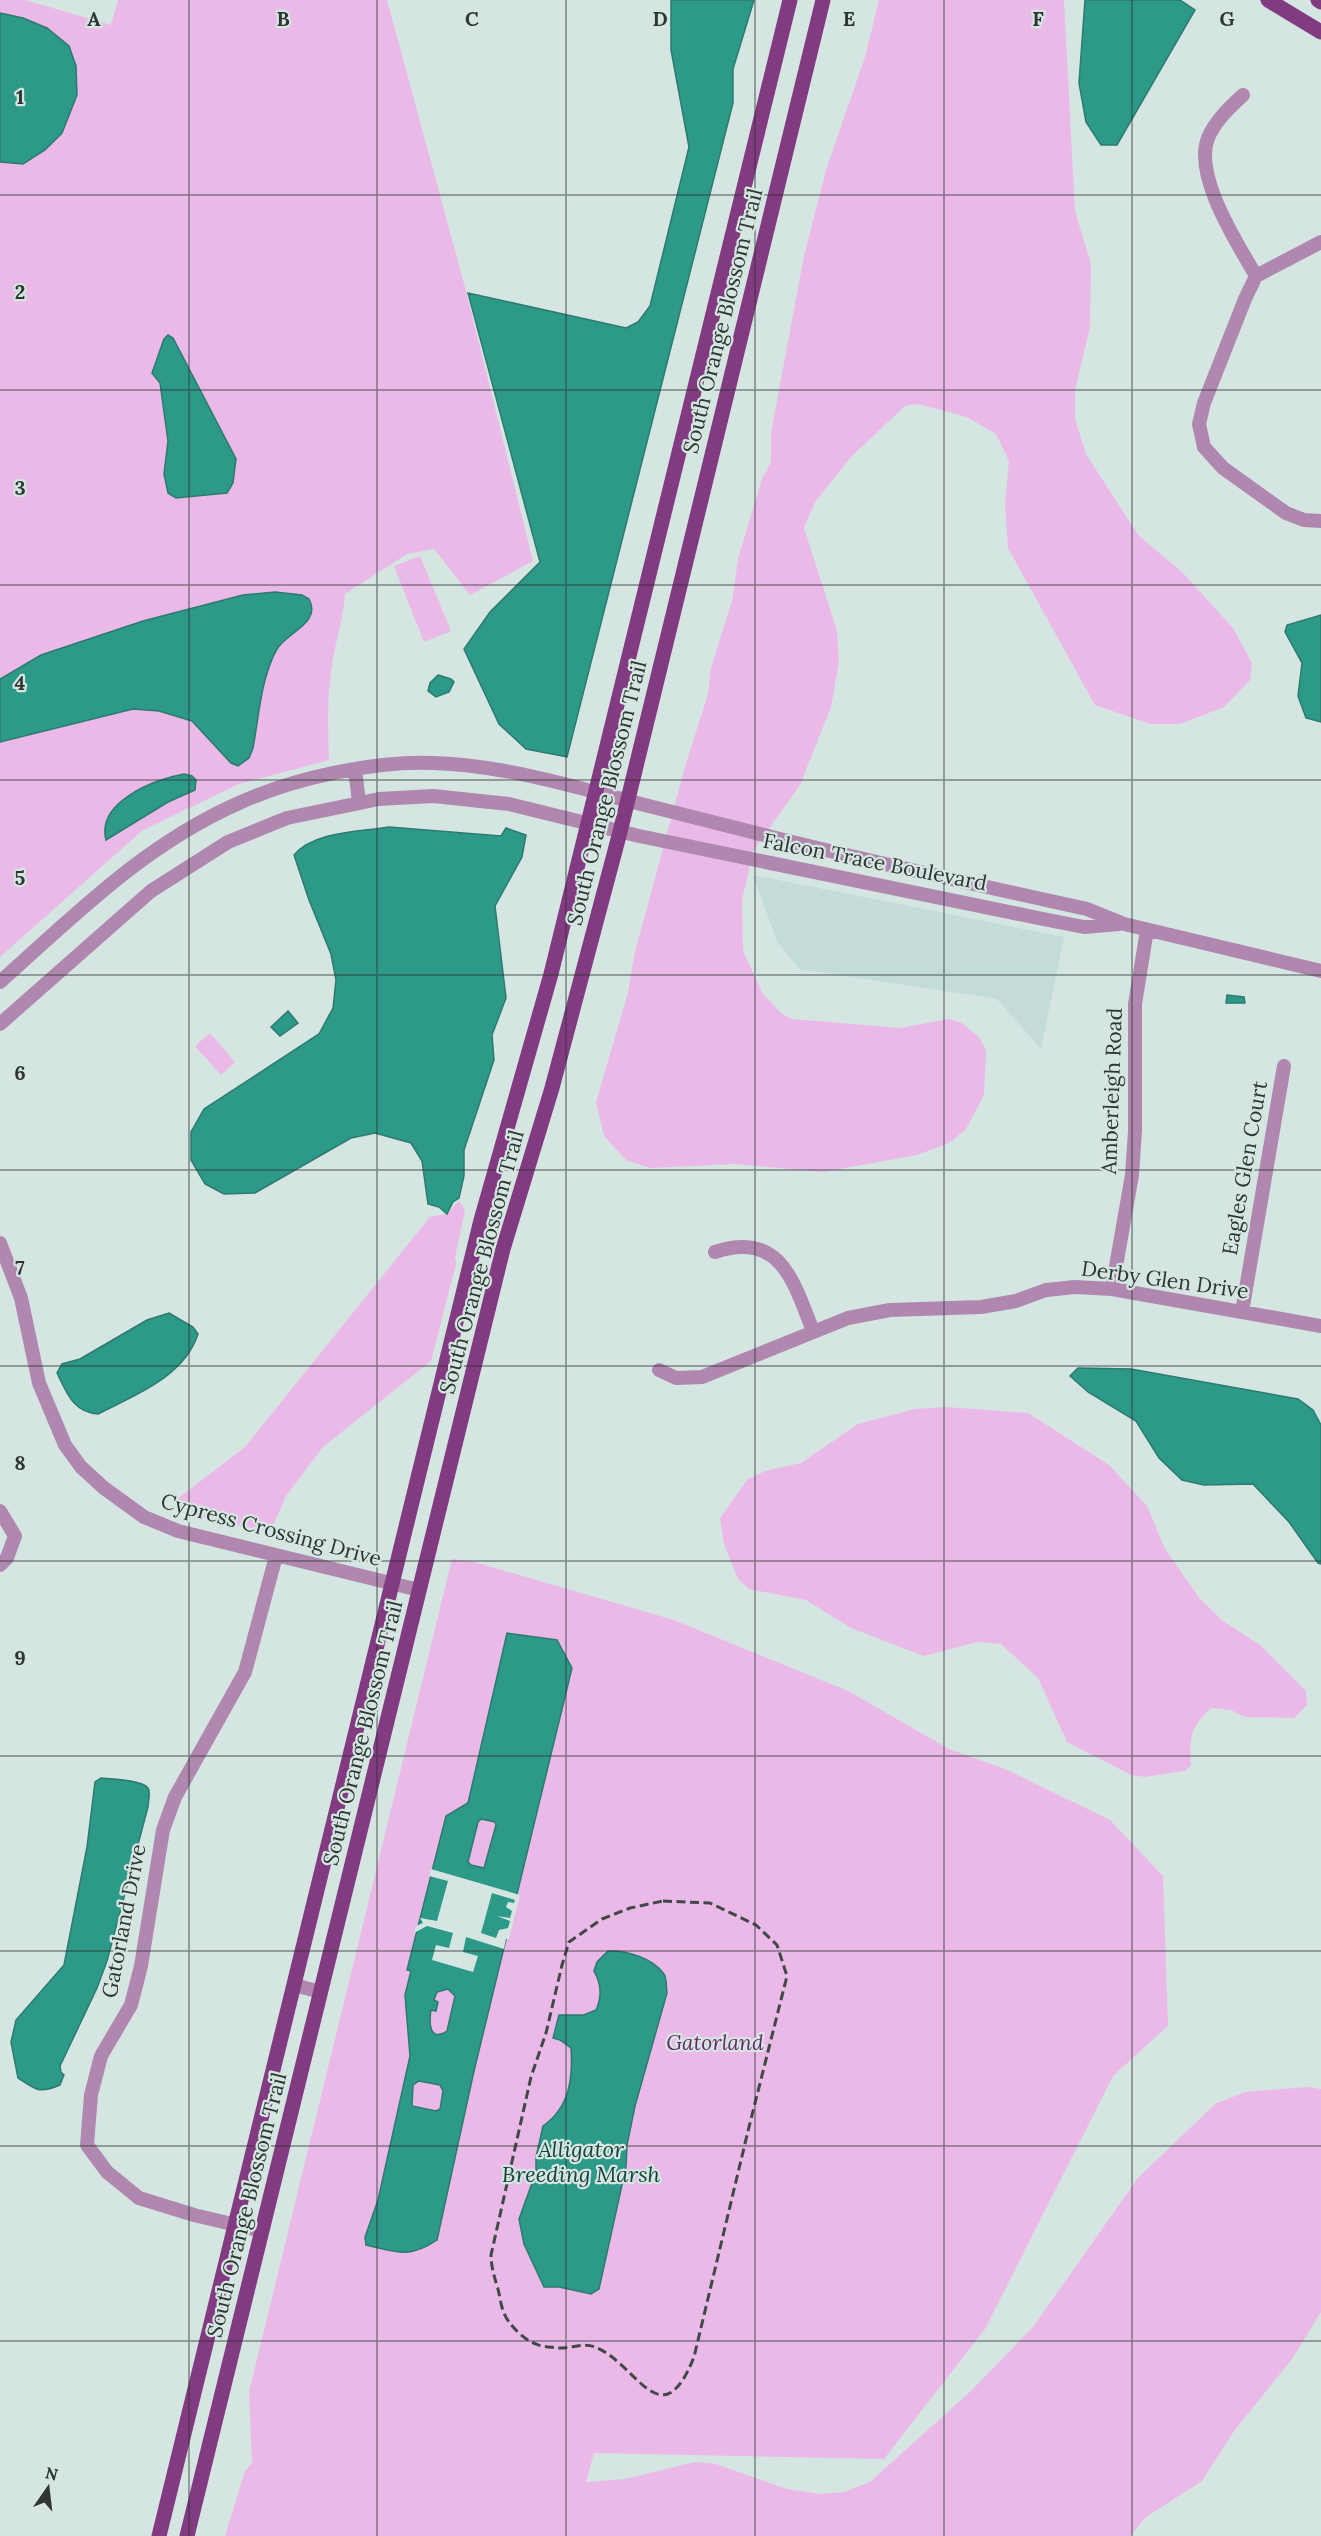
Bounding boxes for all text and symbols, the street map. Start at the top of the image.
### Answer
text: A [87,6,101,31]
text: B [276,6,290,31]
text: C [465,6,479,31]
text: D [652,6,668,31]
text: E [843,6,855,31]
text: F [1032,6,1044,31]
text: G [1219,6,1235,31]
text: 1 [16,84,24,109]
street label: South Orange Blossom Trail [677,186,769,456]
text: 2 [15,279,25,304]
text: 3 [14,475,26,500]
street label: South Orange Blossom Trail [561,658,653,928]
text: 4 [15,670,26,695]
street label: Falcon Trace Boulevard [761,827,989,896]
text: 5 [15,865,26,890]
street label: Amberleigh Road [1095,1007,1128,1176]
text: 6 [14,1060,26,1085]
street label: Eagles Glen Court [1216,1078,1273,1257]
street label: South Orange Blossom Trail [433,1127,530,1397]
street label: Derby Glen Drive [1080,1254,1250,1305]
text: 7 [15,1255,25,1280]
text: 8 [14,1450,26,1475]
street label: Cypress Crossing Drive [158,1487,384,1572]
street label: South Orange Blossom Trail [317,1598,409,1868]
text: 9 [14,1645,26,1670]
street label: Gatorland Drive [95,1842,152,2000]
park label: Gatorland [666,2029,764,2056]
street label: South Orange Blossom Trail [201,2070,293,2340]
water label: Alligator Breeding Marsh [502,2135,661,2188]
north arrow [18,2458,78,2518]
text: N [43,2462,60,2485]

